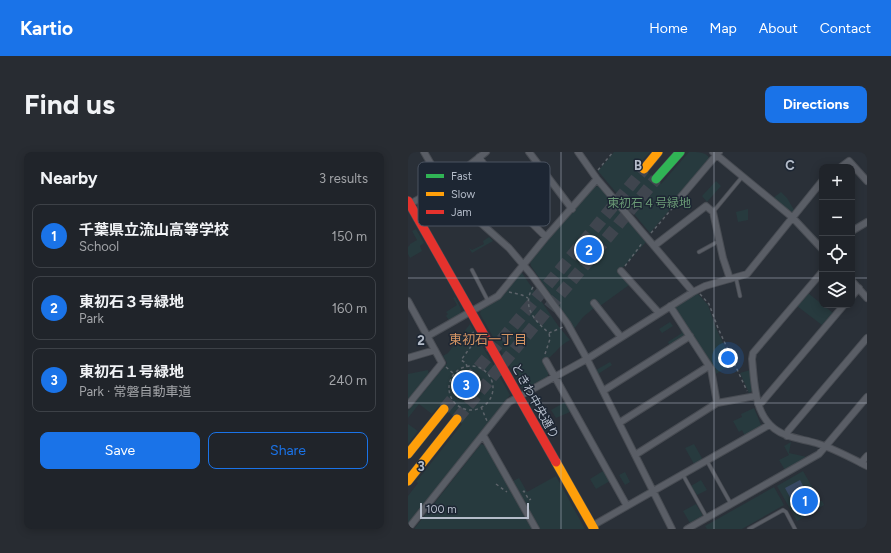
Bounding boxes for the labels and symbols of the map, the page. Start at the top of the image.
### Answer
text: B [634,158,642,173]
text: C [785,158,795,173]
legend [418,162,550,226]
text: Fast [451,170,472,183]
text: Slow [451,188,475,201]
park label: 東初石４号緑地 [607,196,691,210]
text: Jam [451,206,472,219]
pin: 2 [576,235,602,265]
district label: 東初石一丁目 [449,332,527,347]
text: 2 [417,333,425,348]
your location [718,348,738,368]
street label: ときわ中央通り [509,361,561,441]
pin: 3 [453,370,479,400]
text: 3 [417,459,425,474]
pin: 1 [792,486,818,516]
scale bar [420,501,529,520]

